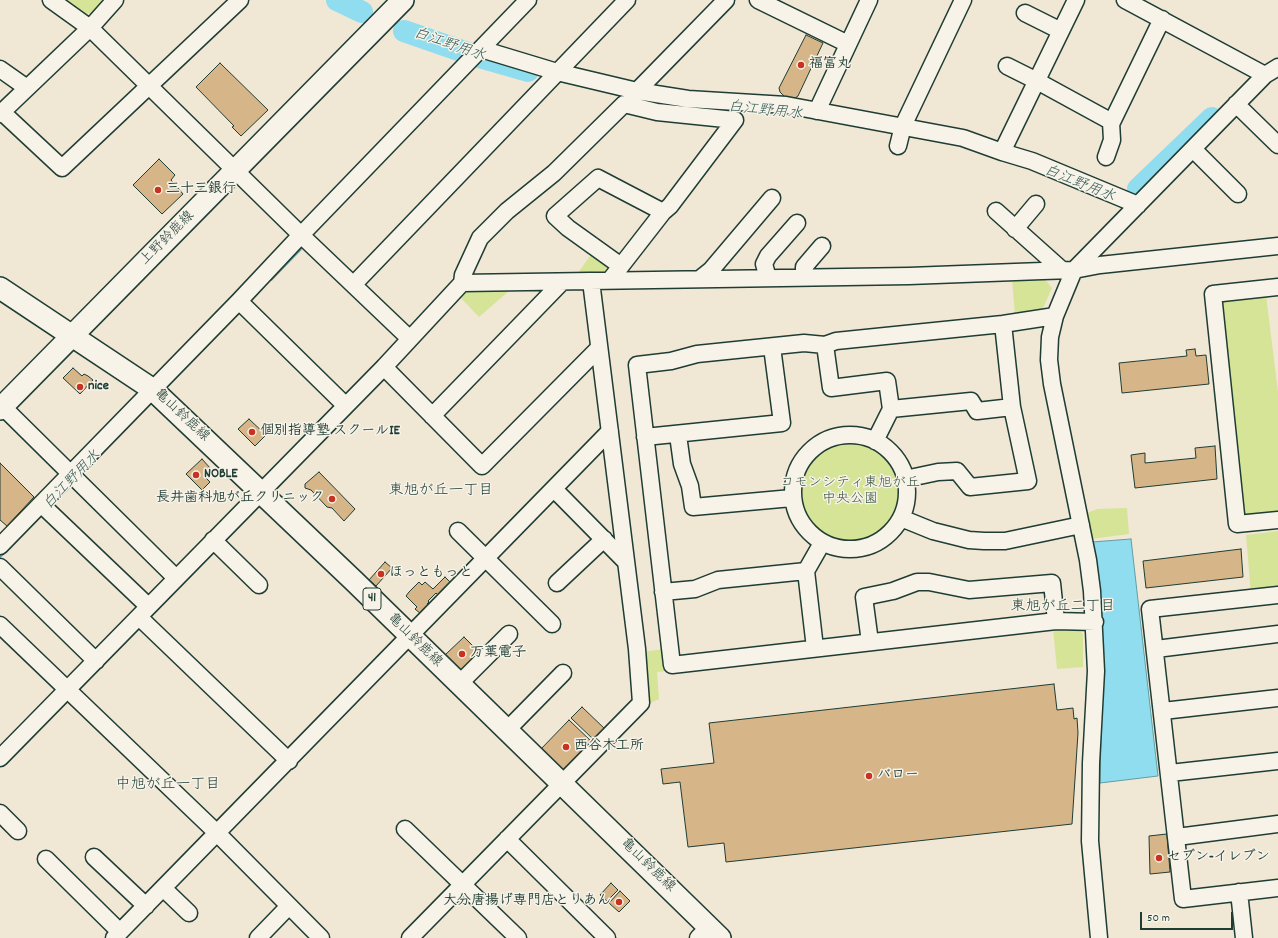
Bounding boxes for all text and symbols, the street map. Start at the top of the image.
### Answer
water label: 白江野用水 [411,25,487,67]
place label: 福富丸 [809,57,851,73]
marker: 福富丸 [796,60,806,70]
water label: 白江野用水 [727,99,803,125]
water label: 白江野用水 [1041,163,1117,207]
place label: 三十三銀行 [166,182,236,198]
marker: 三十三銀行 [153,185,163,195]
street label: 上野鈴鹿線 [137,208,199,270]
place label: nice [88,379,109,395]
marker: nice [75,382,85,392]
street label: 亀山鈴鹿線 [150,386,212,446]
place label: 個別指導塾 スクールIE [260,424,400,440]
marker: 個別指導塾 スクールIE [247,427,257,437]
water label: 白江野用水 [40,448,106,514]
place label: NOBLE [204,467,238,483]
marker: NOBLE [191,470,201,480]
park label: コモンシティ東旭が丘 中央公園 [780,476,920,508]
district label: 東旭が丘一丁目 [389,483,493,501]
place label: 長井歯科旭が丘クリニック [156,491,324,507]
marker: 長井歯科旭が丘クリニック [327,494,337,504]
place label: ほっともっと [389,566,473,582]
marker: ほっともっと [376,569,386,579]
road number: 41 [363,588,381,610]
district label: 東旭が丘二丁目 [1011,599,1115,617]
street label: 亀山鈴鹿線 [383,611,445,671]
place label: 万葉電子 [470,646,526,662]
marker: 万葉電子 [457,649,467,659]
place label: 西谷木工所 [574,739,644,755]
marker: 西谷木工所 [561,742,571,752]
place label: バロー [877,768,919,784]
marker: バロー [864,771,874,781]
district label: 中旭が丘一丁目 [116,777,220,795]
street label: 亀山鈴鹿線 [616,836,678,896]
place label: セブン-イレブン [1167,850,1270,866]
marker: セブン-イレブン [1154,853,1164,863]
place label: 大分唐揚げ専門店とりあん [443,894,611,910]
marker: 大分唐揚げ専門店とりあん [614,897,624,907]
scale bar [1142,904,1235,930]
text: 50 m [1147,910,1170,927]

